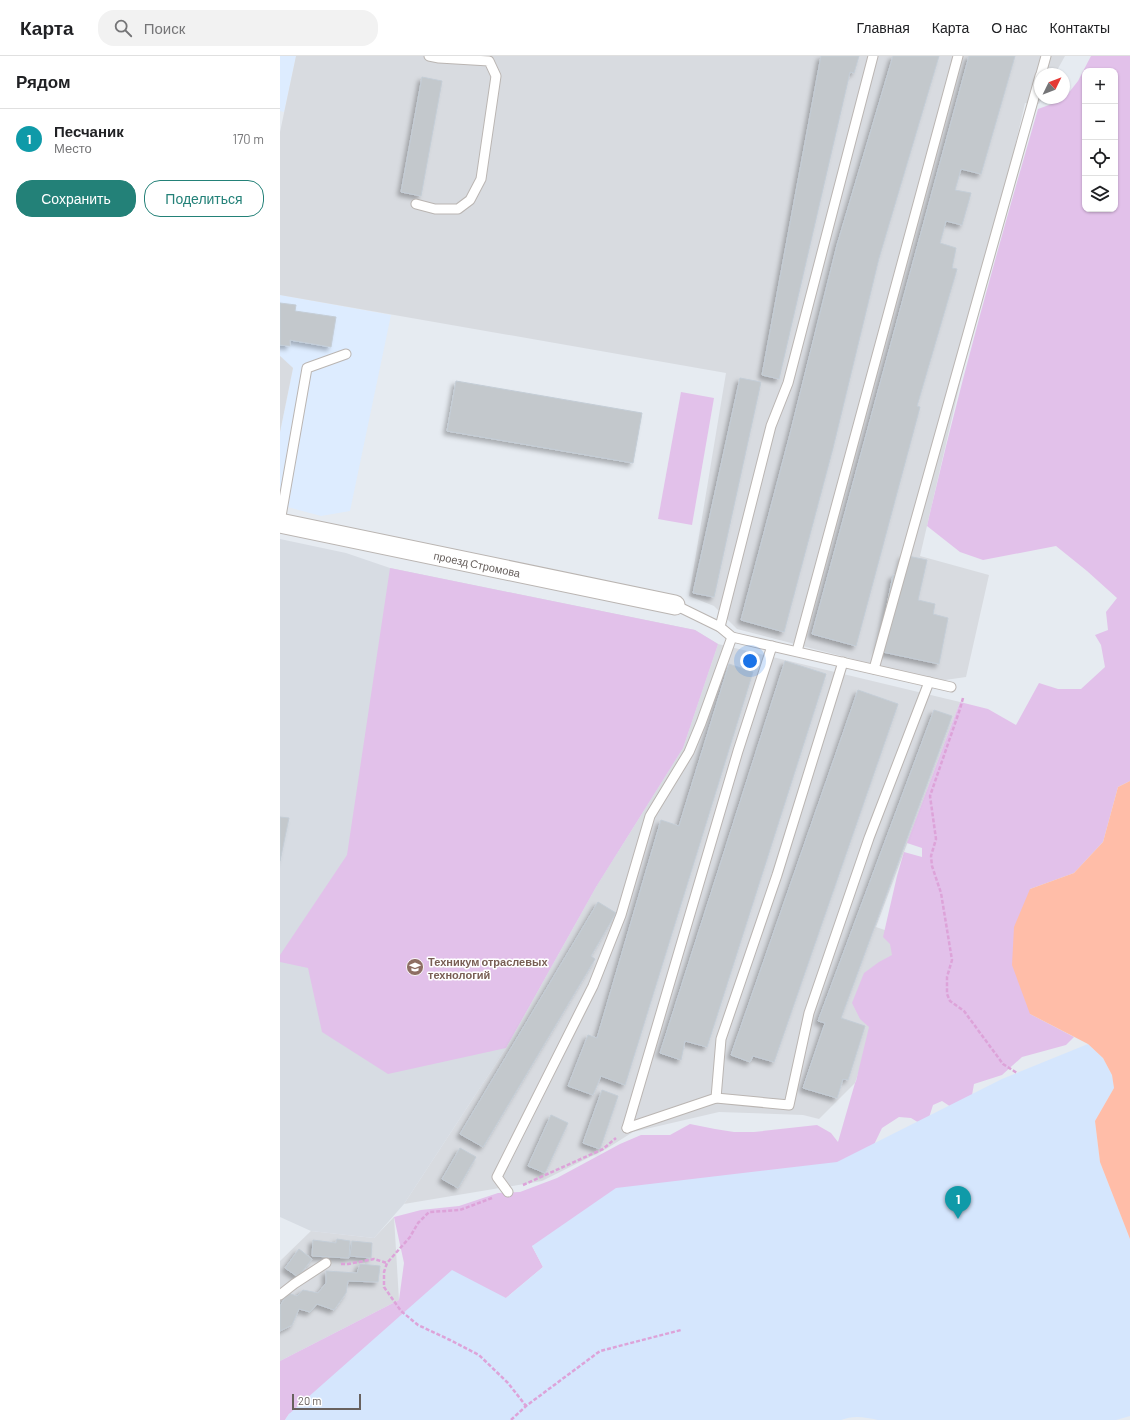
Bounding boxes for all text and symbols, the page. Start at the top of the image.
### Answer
search box [98,10,378,46]
text: Карта [20,16,74,39]
icon: search [112,17,134,39]
text: Поиск [144,19,185,37]
text: Главная [857,19,910,36]
text: Карта [932,19,969,36]
text: О нас [991,19,1028,36]
text: Контакты [1050,19,1110,36]
north arrow [1034,68,1070,104]
map controls [1082,68,1118,212]
button: + [1082,68,1118,104]
text: Рядом [16,71,71,91]
button: − [1082,104,1118,140]
text: Песчаник [54,122,124,140]
text: 1 [27,131,31,147]
text: 170 m [233,131,264,147]
text: Место [54,140,92,156]
button: locate [1082,140,1118,176]
button: layers [1082,176,1118,212]
button: Сохранить [16,180,136,217]
button: Поделиться [144,180,264,217]
street label: проезд Стромова [432,548,522,580]
your location [740,651,760,671]
place label: Техникум отраслевых технологий [428,955,548,981]
school or university icon: Техникум отраслевых технологий [405,957,425,977]
pin: 1 [945,1186,971,1219]
scale bar [292,1392,361,1411]
text: 20 m [298,1394,321,1407]

